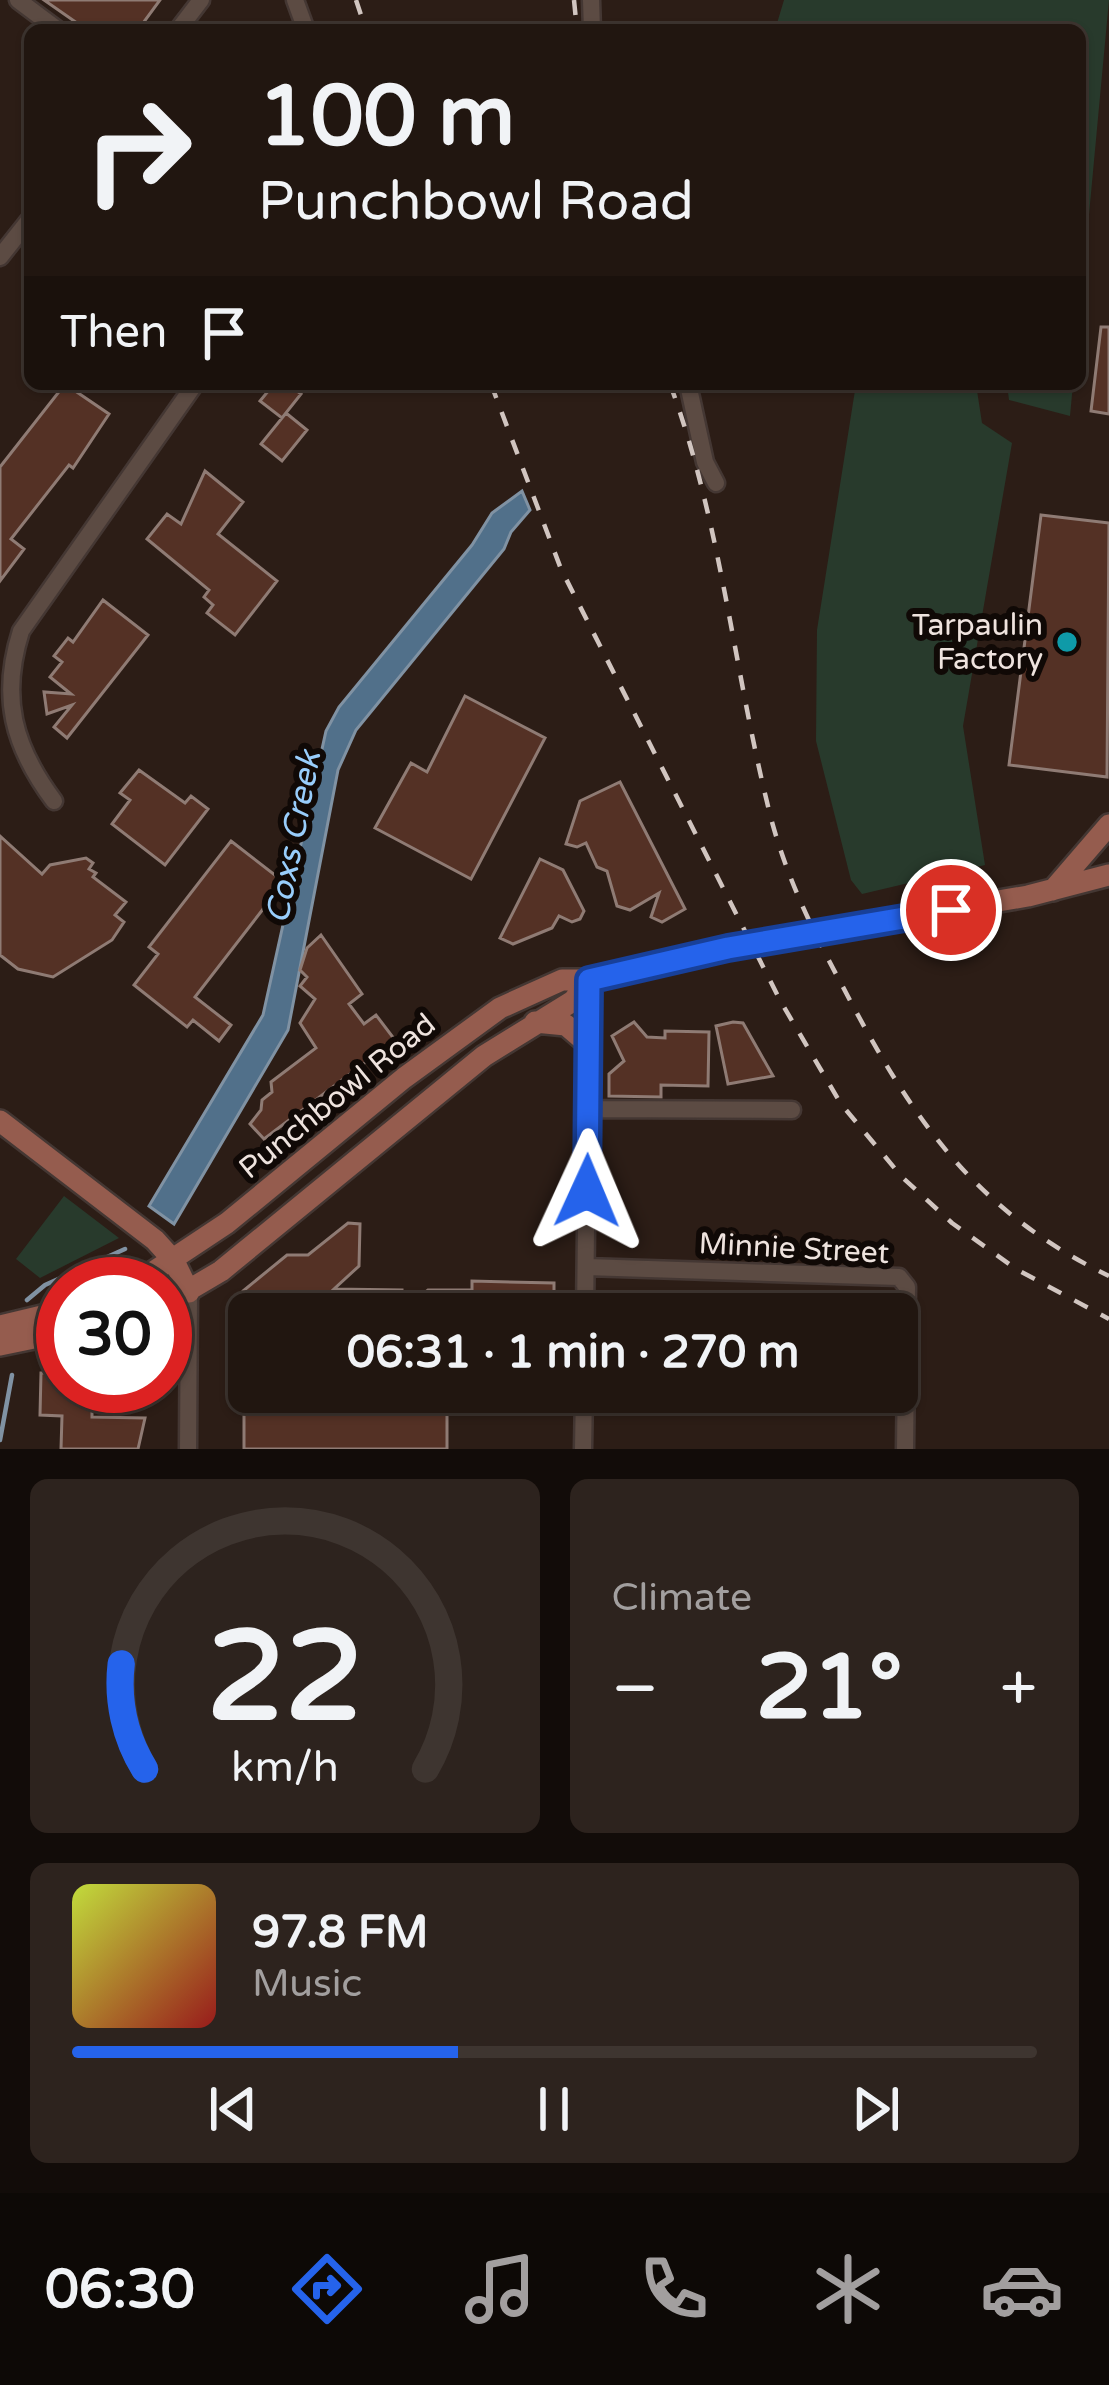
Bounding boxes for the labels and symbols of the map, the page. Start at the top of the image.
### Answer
place label: Tarpaulin Factory [912,607,1043,678]
marker: Tarpaulin Factory [1054,629,1080,655]
water label: Coxs Creek [258,746,330,927]
pin [900,859,1002,961]
street label: Punchbowl Road [232,1006,443,1187]
position arrow [524,1128,650,1254]
street label: Minnie Street [698,1225,890,1272]
speed limit sign: 30 [36,1257,192,1413]

